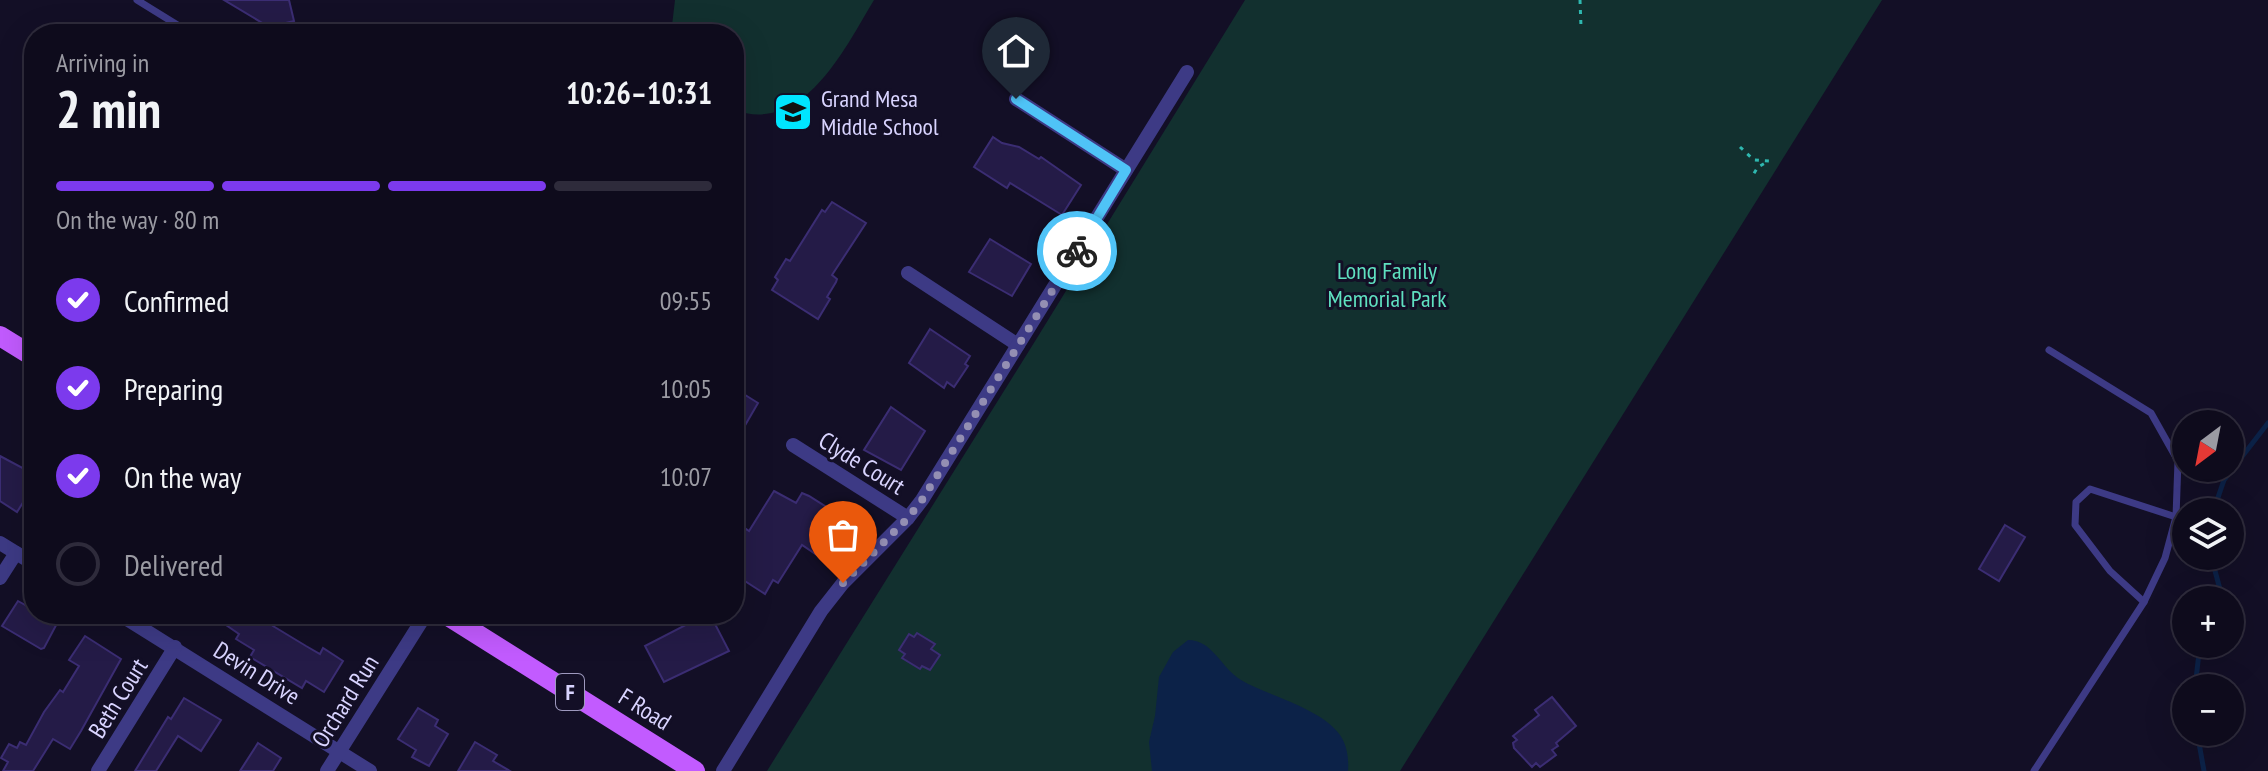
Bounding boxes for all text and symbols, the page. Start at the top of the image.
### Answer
pin [982,17,1050,99]
icon: home [994,29,1038,73]
text: Arriving in [56,46,149,79]
text: 10:26–10:31 [566,73,712,112]
text: 2 min [56,75,161,142]
place label: Grand Mesa Middle School [821,83,939,142]
school or university icon: Grand Mesa Middle School [772,91,814,133]
text: On the way · 80 m [56,203,219,236]
courier [1037,211,1117,291]
icon: bike [1055,229,1099,273]
park label: Long Family Memorial Park [1328,255,1447,314]
icon: check [56,278,100,322]
text: Confirmed [124,281,229,320]
text: 09:55 [660,284,712,317]
icon: check [56,366,100,410]
text: Preparing [124,369,223,408]
text: 10:05 [660,372,712,405]
north arrow [2172,410,2244,482]
map controls [2172,410,2244,746]
street label: Clyde Court [813,424,911,502]
icon: check [56,454,100,498]
text: On the way [124,457,241,496]
text: 10:07 [660,460,712,493]
button: layers [2172,498,2244,570]
pin [809,501,877,583]
icon: bag [821,513,865,557]
text: Delivered [124,545,223,584]
button: + [2172,586,2244,658]
street label: Devin Drive [208,634,306,712]
street label: Orchard Run [305,649,385,753]
street label: Beth Court [81,652,155,744]
road number: F [556,674,584,710]
button: − [2172,674,2244,746]
street label: F Road [613,681,677,737]

